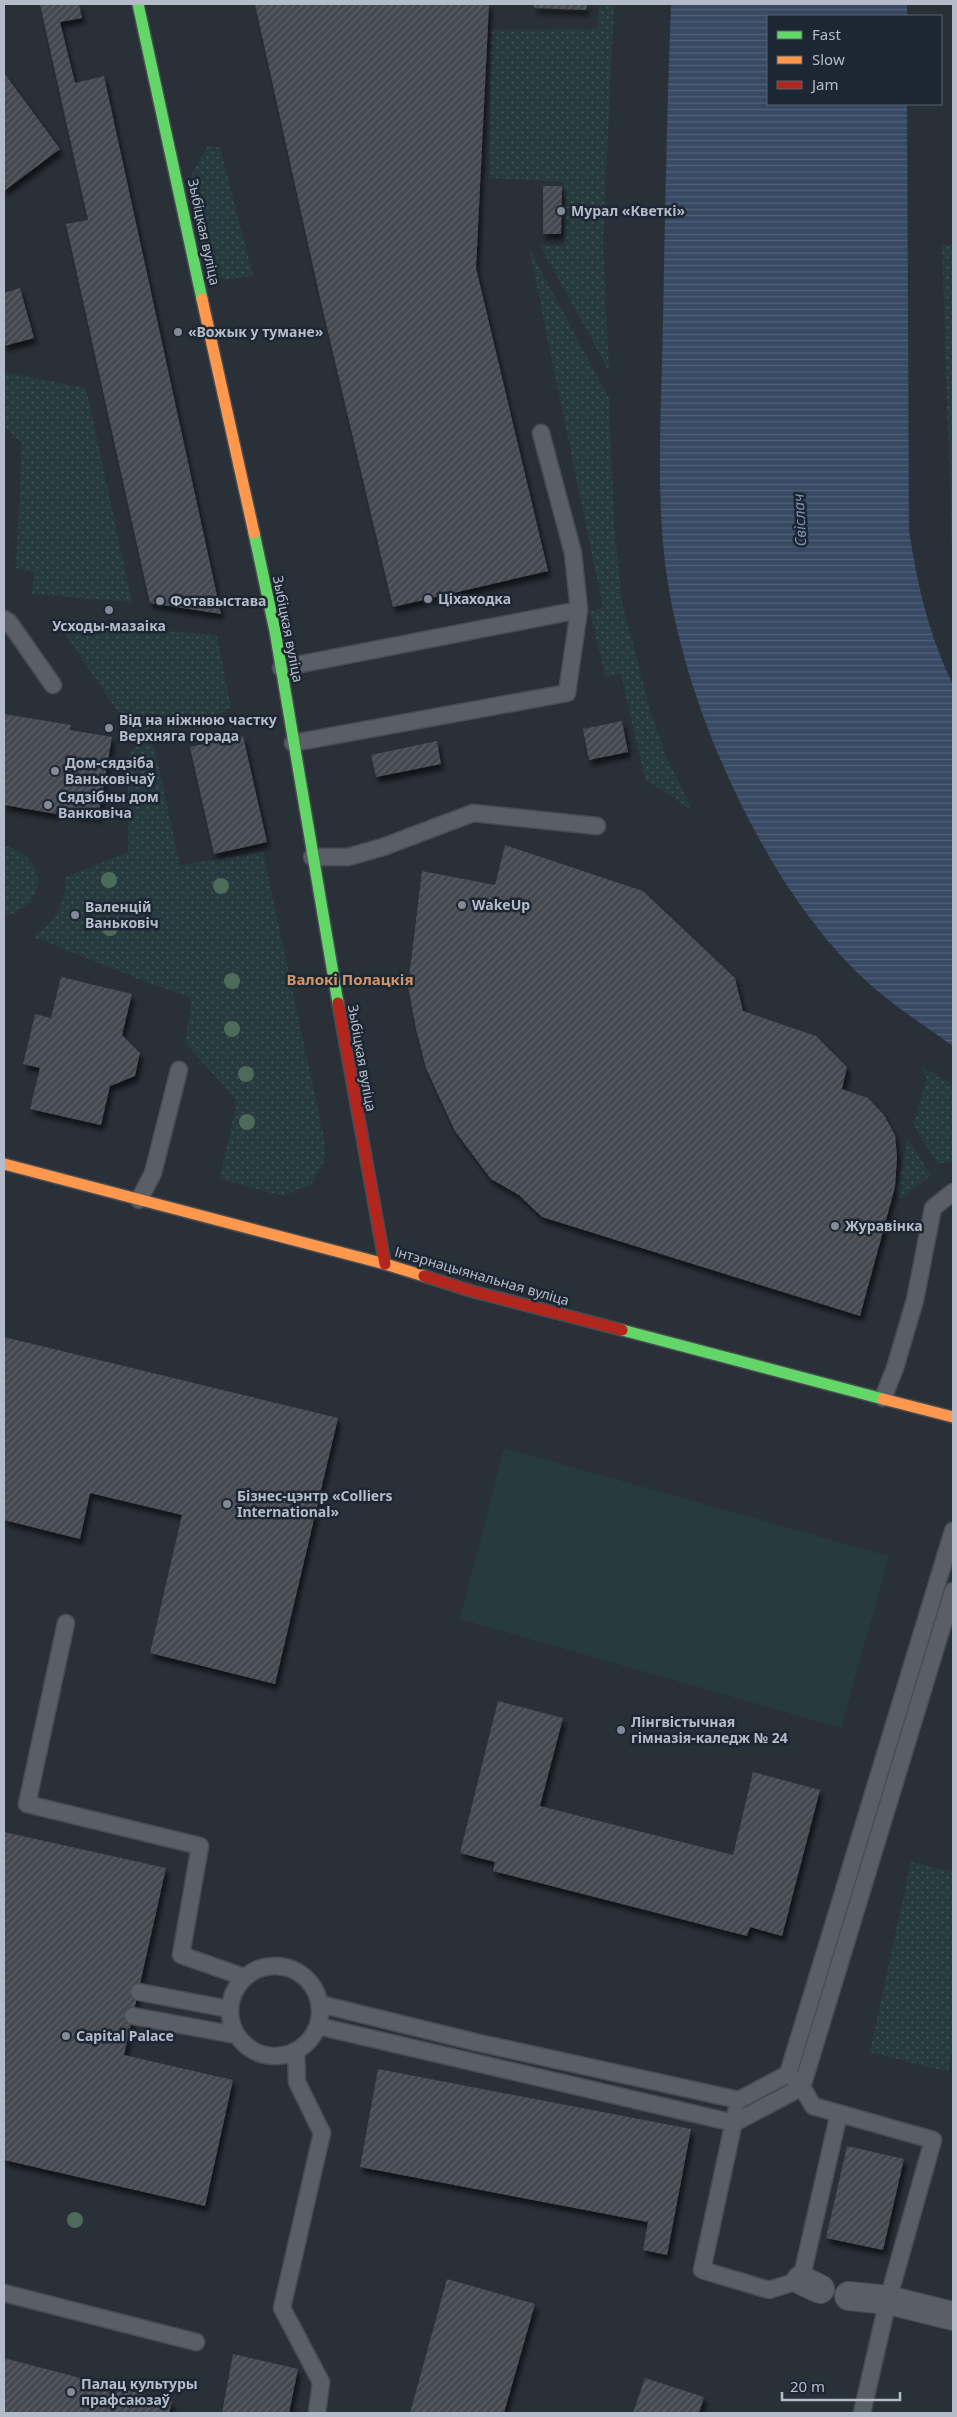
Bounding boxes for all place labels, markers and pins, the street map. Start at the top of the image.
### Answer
place label: Мурал «Кветкі» [571,201,685,220]
marker: Мурал «Кветкі» [555,205,567,217]
place label: «Вожык у тумане» [188,322,324,341]
marker: «Вожык у тумане» [172,326,184,338]
place label: Ціхаходка [438,589,511,608]
place label: Фотавыстава [170,591,266,610]
marker: Ціхаходка [422,593,434,605]
marker: Фотавыстава [154,595,166,607]
marker: Усходы-мазаіка [103,604,115,616]
place label: Усходы-мазаіка [52,616,166,635]
place label: Від на ніжнюю частку Верхняга горада [119,710,277,745]
marker: Від на ніжнюю частку Верхняга горада [103,722,115,734]
place label: Дом-сядзіба Ваньковічаў [65,753,155,788]
marker: Дом-сядзіба Ваньковічаў [49,765,61,777]
place label: Сядзібны дом Ванковіча [58,787,159,822]
marker: Сядзібны дом Ванковіча [42,799,54,811]
place label: WakeUp [472,895,530,914]
place label: Валенцій Ваньковіч [85,897,159,932]
marker: WakeUp [456,899,468,911]
marker: Валенцій Ваньковіч [69,909,81,921]
place label: Журавінка [845,1216,923,1235]
marker: Журавінка [829,1220,841,1232]
place label: Бізнес-цэнтр «Colliers International» [237,1486,393,1521]
marker: Бізнес-цэнтр «Colliers International» [221,1498,233,1510]
place label: Лінгвістычная гімназія-каледж № 24 [631,1712,788,1747]
marker: Лінгвістычная гімназія-каледж № 24 [615,1724,627,1736]
place label: Capital Palace [76,2026,174,2045]
marker: Capital Palace [60,2030,72,2042]
place label: Палац культуры прафсаюзаў [81,2374,198,2409]
marker: Палац культуры прафсаюзаў [65,2386,77,2398]

